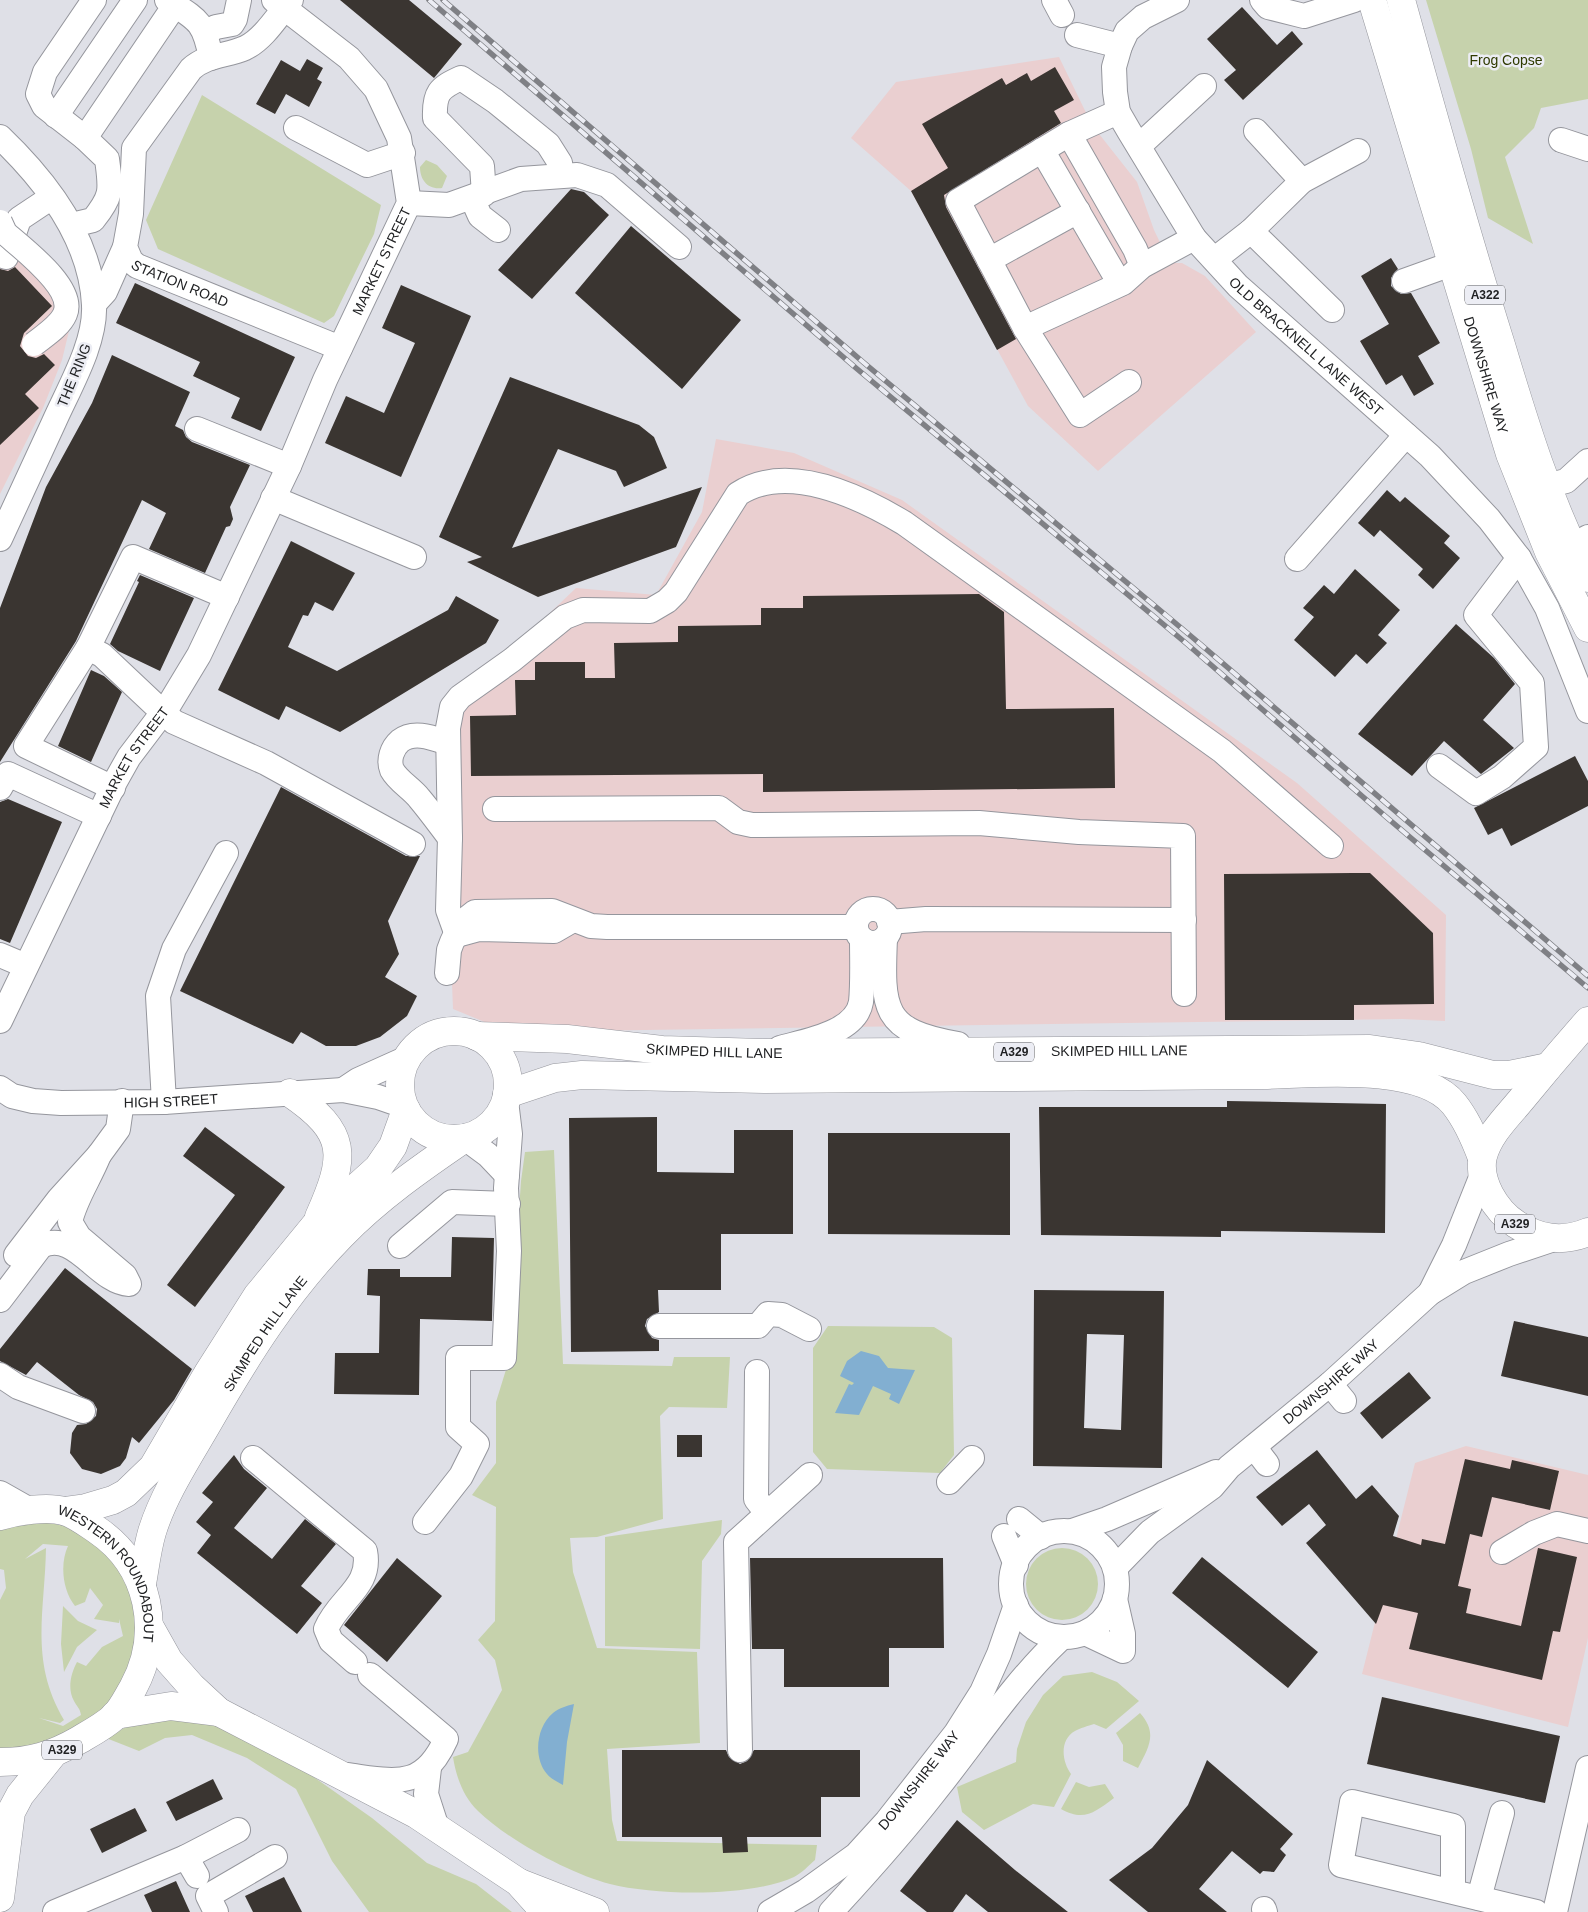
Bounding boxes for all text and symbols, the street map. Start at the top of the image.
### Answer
park label: Frog Copse [1469,52,1543,68]
street label: MARKET STREET [349,204,414,317]
street label: STATION ROAD [128,257,231,310]
street label: OLD BRACKNELL LANE WEST [1226,274,1387,419]
road number: A322 [1465,286,1505,304]
street label: DOWNSHIRE WAY [1461,315,1512,436]
street label: THE RING [54,341,94,409]
street label: MARKET STREET [96,703,172,811]
street label: SKIMPED HILL LANE [645,1040,783,1061]
road number: A329 [994,1042,1034,1062]
street label: SKIMPED HILL LANE [1051,1042,1188,1059]
street label: HIGH STREET [124,1090,219,1110]
road number: A329 [1495,1214,1535,1234]
street label: SKIMPED HILL LANE [220,1273,310,1394]
street label: DOWNSHIRE WAY [1280,1335,1382,1427]
street label: WESTERN ROUNDABOUT [56,1502,157,1643]
street label: DOWNSHIRE WAY [875,1727,963,1833]
road number: A329 [42,1740,82,1760]

